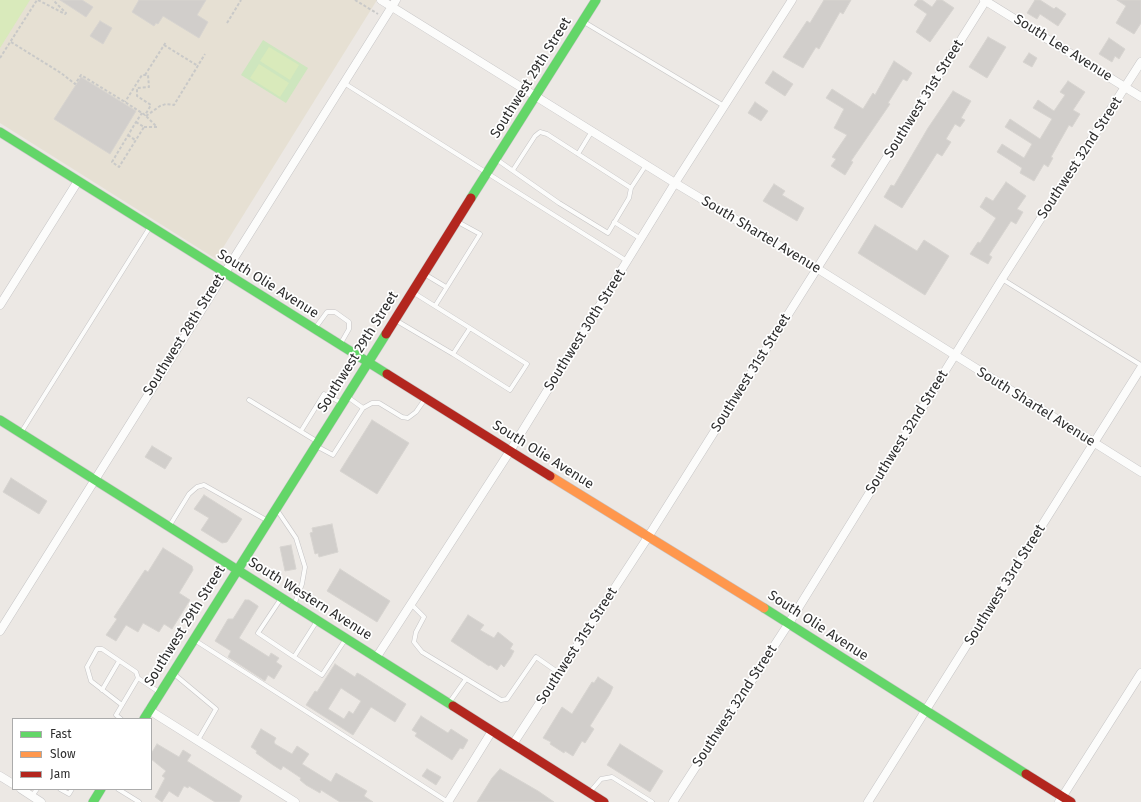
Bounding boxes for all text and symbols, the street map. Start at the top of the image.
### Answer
street label: South Lee Avenue [1011,11,1115,85]
street label: Southwest 29th Street [487,14,575,142]
street label: Southwest 31st Street [881,37,967,161]
street label: Southwest 32nd Street [1034,94,1126,222]
street label: South Shartel Avenue [698,193,824,277]
street label: South Olie Avenue [214,246,322,322]
street label: Southwest 30th Street [541,266,629,394]
street label: Southwest 28th Street [140,271,228,399]
street label: Southwest 29th Street [314,288,402,416]
street label: Southwest 31st Street [708,311,794,435]
street label: South Shartel Avenue [974,364,1098,450]
street label: Southwest 32nd Street [862,367,952,497]
street label: South Olie Avenue [489,417,597,493]
street label: Southwest 33rd Street [961,522,1049,648]
street label: South Western Avenue [245,554,375,644]
street label: Southwest 29th Street [141,562,229,690]
street label: Southwest 31st Street [533,584,621,708]
street label: South Olie Avenue [765,587,871,665]
street label: Southwest 32nd Street [689,642,781,770]
legend [12,718,152,790]
text: Fast [50,727,72,741]
text: Slow [50,747,76,761]
text: Jam [50,767,70,781]

